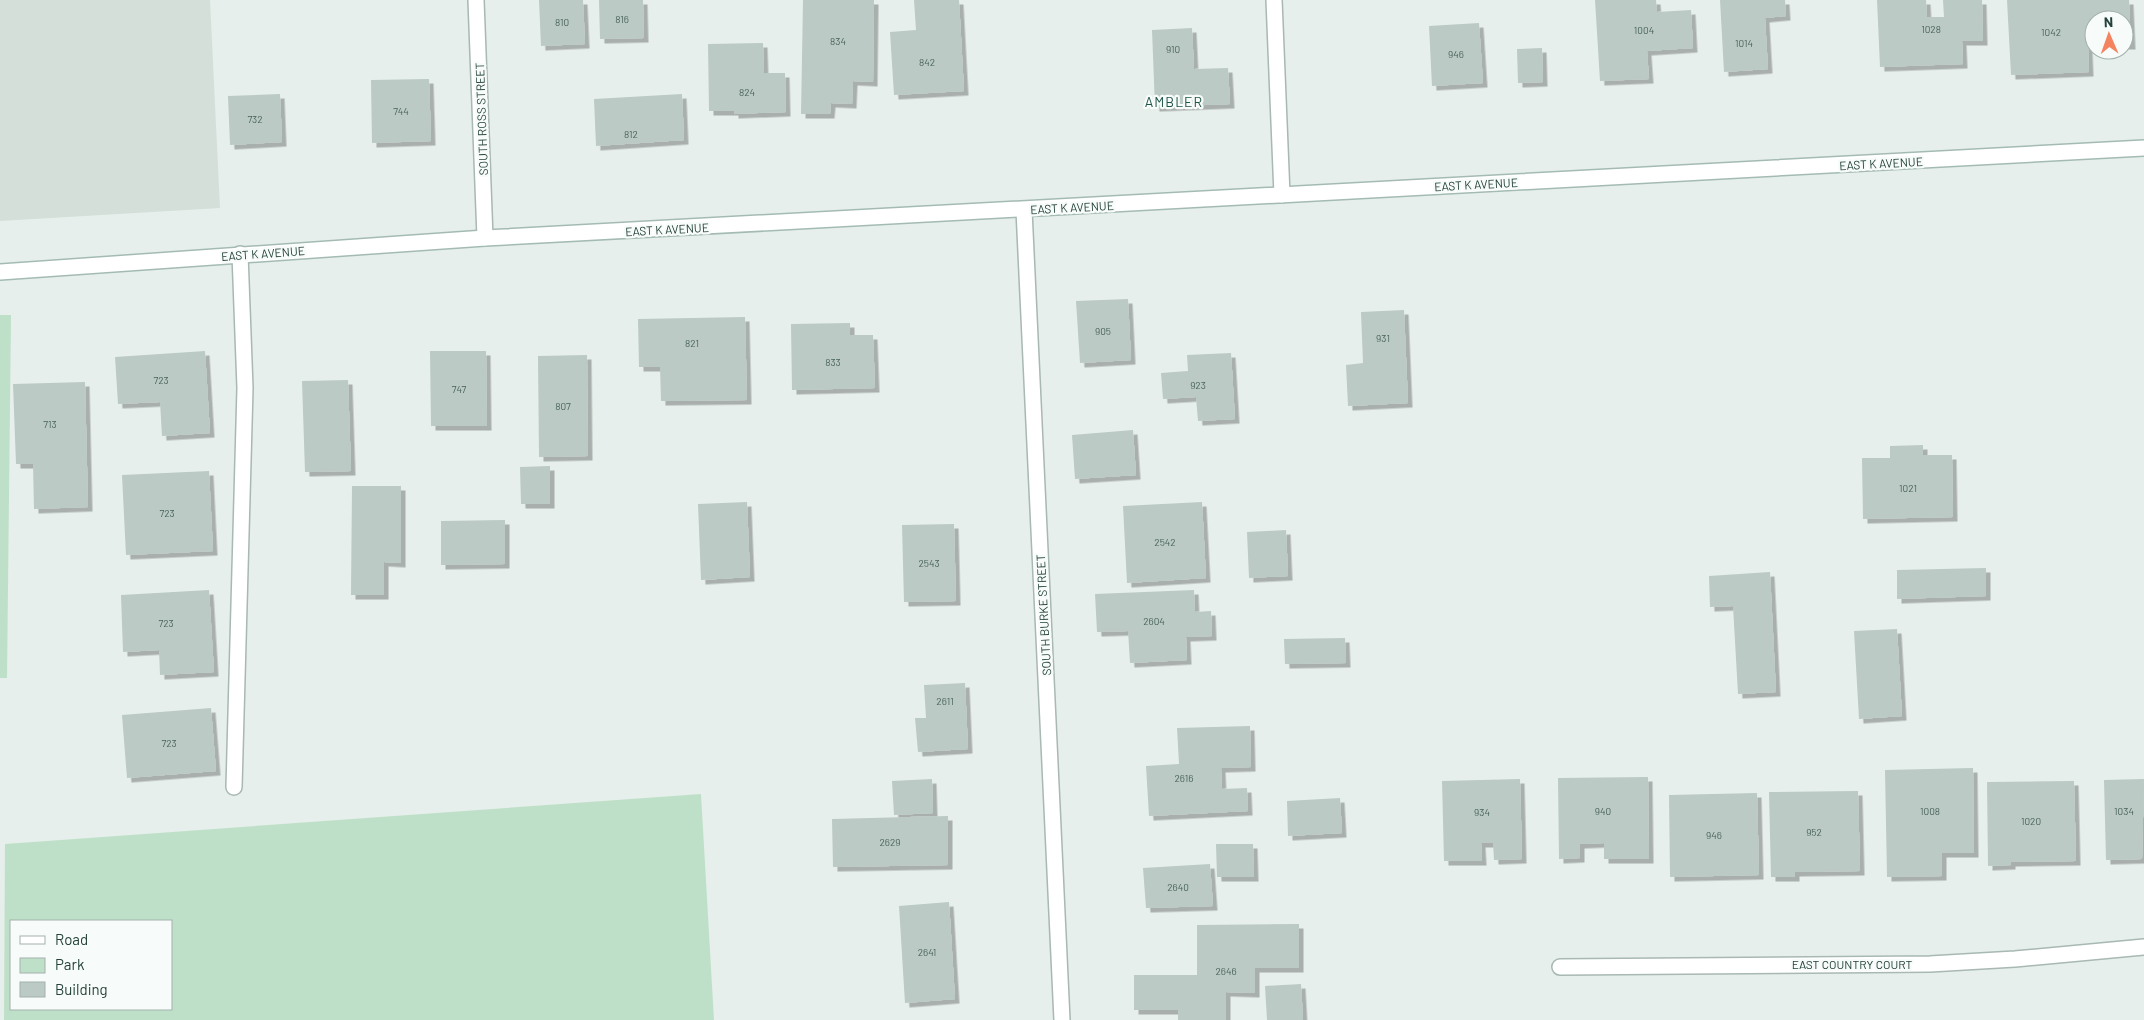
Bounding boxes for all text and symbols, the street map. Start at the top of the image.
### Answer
north arrow [2084,10,2134,60]
house number: 816 [615,13,629,25]
text: N [2104,13,2113,30]
house number: 810 [555,16,569,28]
house number: 1028 [1921,23,1941,35]
house number: 1004 [1634,24,1654,36]
house number: 1042 [2041,26,2061,38]
house number: 834 [830,35,846,47]
house number: 1014 [1735,37,1753,49]
house number: 910 [1166,43,1180,55]
house number: 946 [1448,48,1464,60]
house number: 842 [919,56,935,68]
street label: SOUTH ROSS STREET [472,62,490,176]
house number: 824 [739,86,755,98]
district label: AMBLER [1145,93,1203,110]
house number: 744 [393,105,409,117]
house number: 732 [247,113,263,125]
house number: 812 [624,128,638,140]
street label: EAST K AVENUE [1839,154,1923,172]
street label: EAST K AVENUE [1434,175,1518,193]
street label: EAST K AVENUE [1030,198,1114,216]
street label: EAST K AVENUE [625,220,709,238]
street label: EAST K AVENUE [221,243,305,263]
house number: 905 [1095,325,1111,337]
house number: 931 [1376,332,1390,344]
house number: 821 [685,337,699,349]
house number: 833 [825,356,841,368]
house number: 723 [153,374,169,386]
house number: 923 [1190,379,1206,391]
house number: 747 [452,383,467,395]
house number: 807 [555,400,571,412]
house number: 713 [43,418,57,430]
house number: 1021 [1899,482,1917,494]
house number: 723 [159,507,175,519]
house number: 2542 [1154,536,1176,548]
street label: SOUTH BURKE STREET [1033,554,1053,676]
house number: 2543 [918,557,940,569]
house number: 2604 [1143,615,1165,627]
house number: 723 [158,617,174,629]
house number: 2611 [936,695,954,707]
house number: 723 [161,737,177,749]
house number: 2616 [1175,772,1193,784]
house number: 940 [1595,805,1611,817]
house number: 1008 [1920,805,1940,817]
house number: 1034 [2114,805,2134,817]
house number: 934 [1474,806,1490,818]
house number: 1020 [2021,815,2041,827]
house number: 952 [1806,826,1822,838]
house number: 946 [1706,829,1722,841]
house number: 2629 [879,836,901,848]
house number: 2640 [1167,881,1189,893]
legend [10,920,172,1010]
text: Road [55,930,88,948]
house number: 2641 [918,946,936,958]
text: Park [55,955,85,973]
street label: EAST COUNTRY COURT [1792,957,1912,971]
house number: 2646 [1215,965,1237,977]
text: Building [55,980,108,998]

